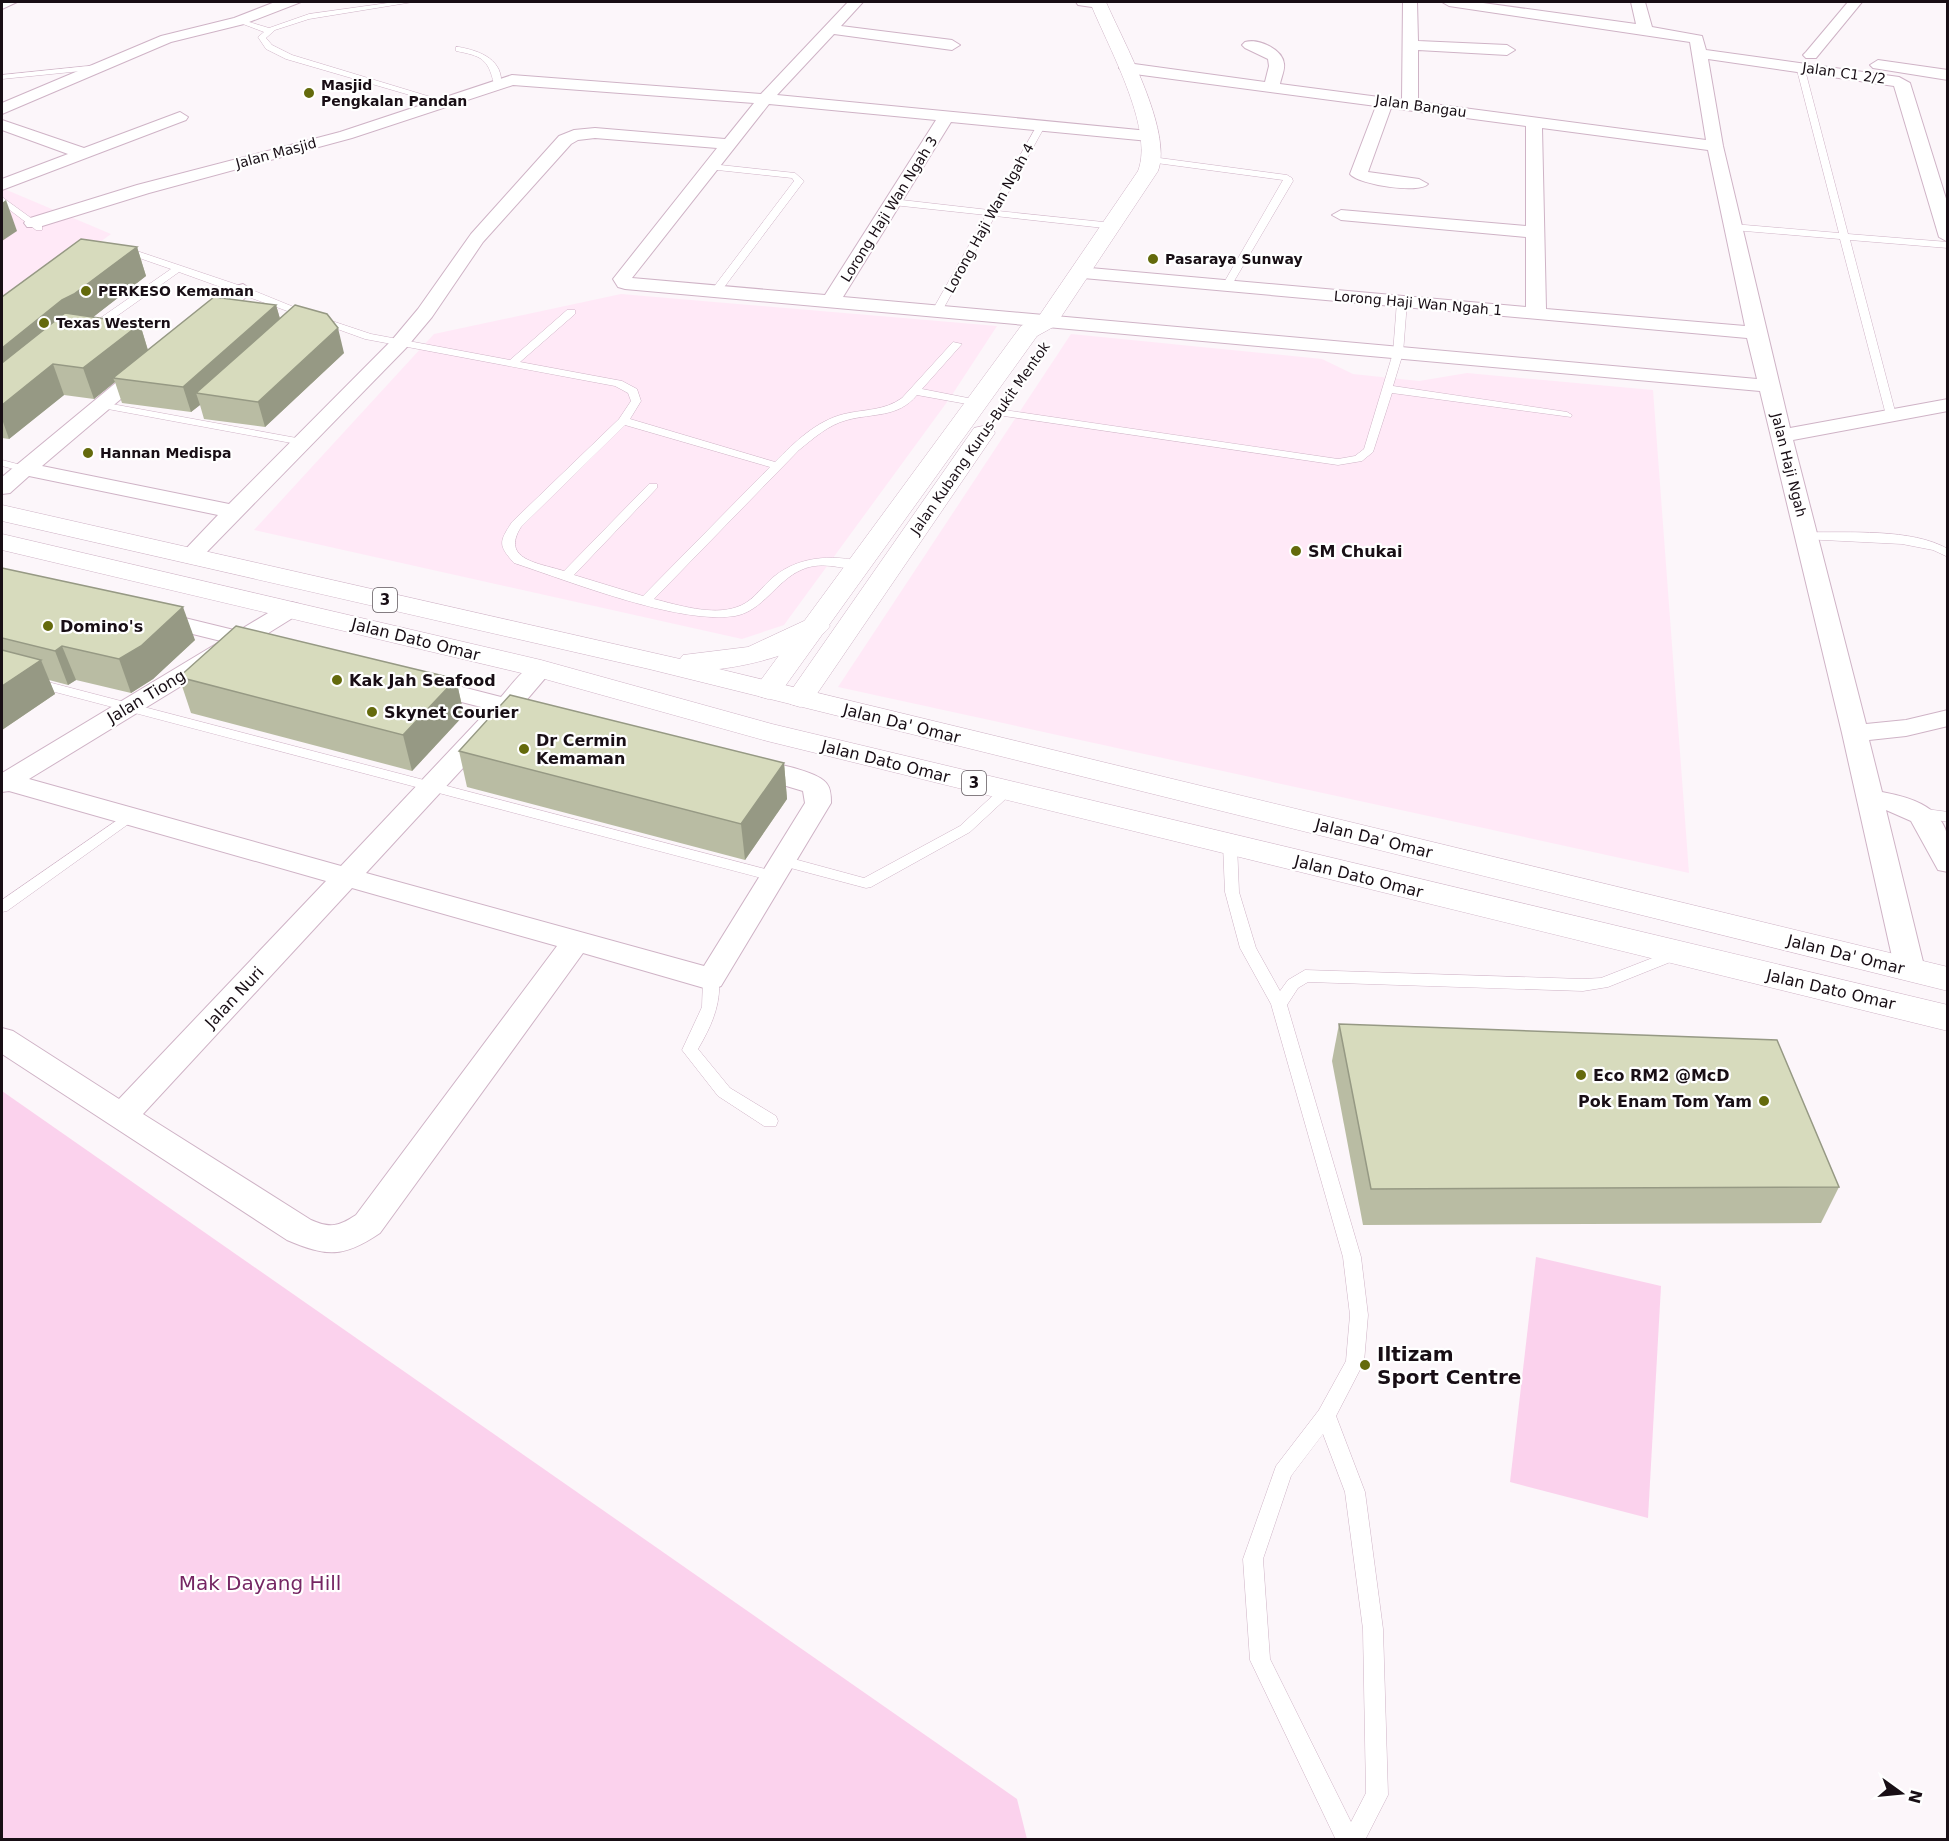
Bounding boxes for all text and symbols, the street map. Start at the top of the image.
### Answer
street label: Jalan C1 2/2 [1800,59,1887,87]
place label: Masjid Pengkalan Pandan [321,77,467,109]
marker: Masjid Pengkalan Pandan [302,86,316,100]
street label: Jalan Bangau [1373,92,1468,120]
street label: Lorong Haji Wan Ngah 3 [838,133,940,285]
street label: Jalan Masjid [233,135,318,172]
street label: Lorong Haji Wan Ngah 4 [941,140,1037,296]
place label: Pasaraya Sunway [1165,251,1303,267]
marker: Pasaraya Sunway [1146,252,1160,266]
place label: PERKESO Kemaman [98,283,254,299]
marker: PERKESO Kemaman [79,284,93,298]
street label: Lorong Haji Wan Ngah 1 [1333,288,1503,318]
place label: Texas Western [56,315,171,331]
marker: Texas Western [37,316,51,330]
street label: Jalan Kubang Kurus-Bukit Mentok [906,338,1053,538]
street label: Jalan Haji Ngah [1768,410,1810,519]
place label: Hannan Medispa [100,445,231,461]
marker: Hannan Medispa [81,446,95,460]
place label: SM Chukai [1308,542,1402,561]
marker: SM Chukai [1289,544,1303,558]
road number: 3 [373,588,397,612]
street label: Jalan Dato Omar [349,614,483,665]
place label: Domino's [60,617,143,636]
marker: Domino's [41,619,55,633]
street label: Jalan Tiong [103,666,189,728]
place label: Kak Jah Seafood [349,671,496,690]
marker: Kak Jah Seafood [330,673,344,687]
street label: Jalan Da' Omar [840,699,963,747]
place label: Skynet Courier [384,703,518,722]
marker: Skynet Courier [365,705,379,719]
place label: Dr Cermin Kemaman [536,731,627,768]
street label: Jalan Dato Omar [819,736,953,787]
marker: Dr Cermin Kemaman [517,742,531,756]
road number: 3 [962,771,986,795]
street label: Jalan Da' Omar [1312,814,1435,862]
street label: Jalan Dato Omar [1292,851,1426,902]
street label: Jalan Da' Omar [1784,930,1907,978]
street label: Jalan Nuri [200,963,268,1033]
street label: Jalan Dato Omar [1764,965,1898,1014]
place label: Eco RM2 @McD [1593,1066,1730,1085]
marker: Eco RM2 @McD [1574,1068,1588,1082]
place label: Pok Enam Tom Yam [1578,1092,1752,1111]
marker: Pok Enam Tom Yam [1757,1094,1771,1108]
place label: Iltizam Sport Centre [1377,1342,1521,1389]
marker: Iltizam Sport Centre [1358,1358,1372,1372]
park label: Mak Dayang Hill [179,1571,341,1595]
north arrow [1871,1763,1931,1823]
text: N [1904,1788,1926,1806]

